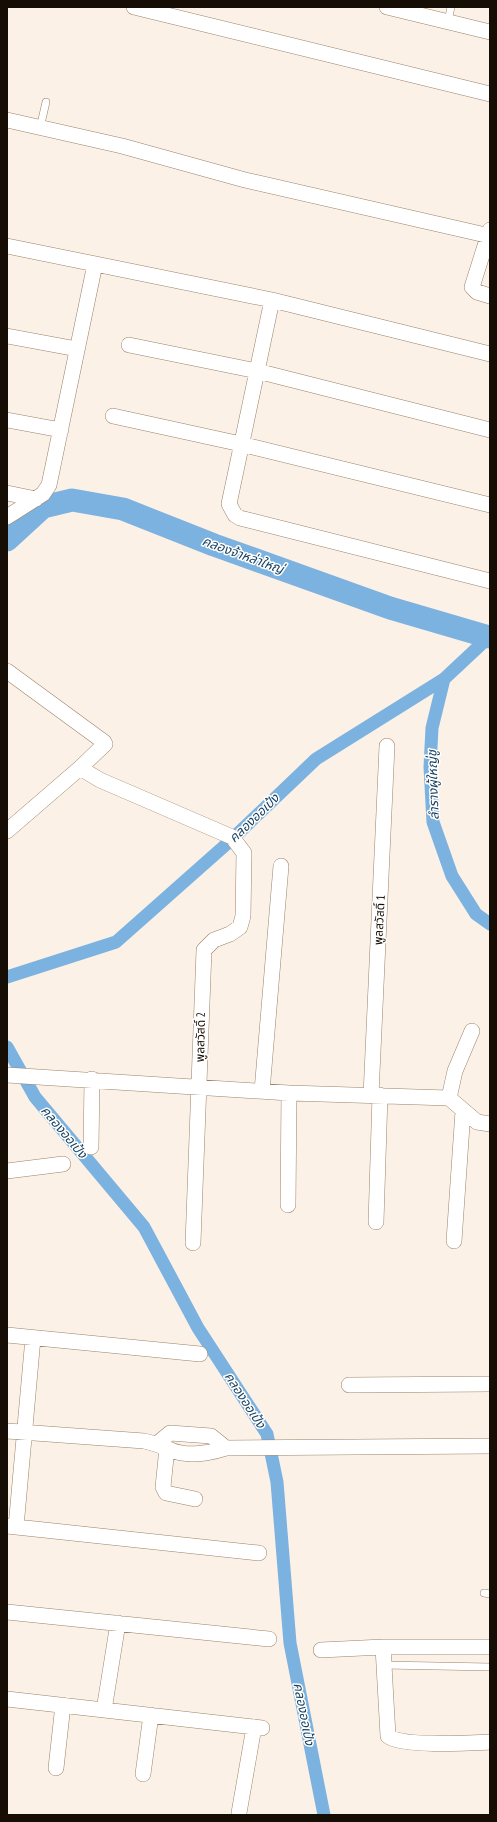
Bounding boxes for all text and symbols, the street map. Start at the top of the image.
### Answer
water label: คลองจ้าหล่าใหญ่ [200,532,288,578]
water label: ลำรางผู้ใหญ่ชู [423,749,443,820]
water label: คลองออเป้ง [225,789,283,846]
street label: พูลสวัสดิ์ 1 [370,895,388,945]
street label: พูลสวัสดิ์ 2 [192,1012,208,1062]
water label: คลองออเป้ง [37,1102,92,1162]
water label: คลองออเป้ง [221,1369,270,1432]
water label: คลองออเป้ง [290,1681,319,1748]

